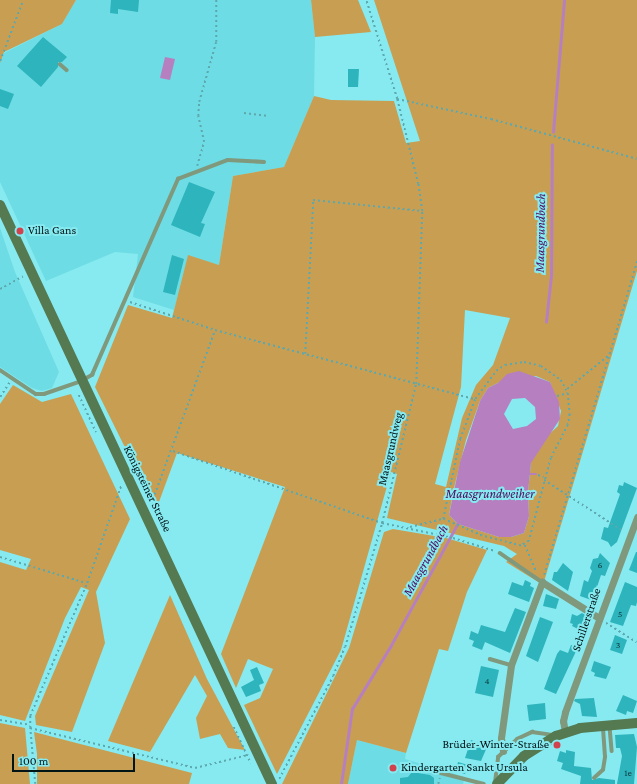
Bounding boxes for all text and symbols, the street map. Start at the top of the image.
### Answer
water label: Maasgrundbach [533,193,549,273]
place label: Villa Gans [28,224,76,238]
marker: Villa Gans [15,226,25,236]
street label: Maasgrundweg [376,411,406,487]
street label: Königsteiner Straße [120,443,174,535]
water label: Maasgrundweiher [446,486,534,502]
water label: Maasgrundbach [400,523,452,599]
house number: 6 [597,559,603,571]
street label: Schillerstraße [569,586,605,654]
house number: 5 [618,608,622,620]
house number: 3 [616,639,620,651]
house number: 4 [484,675,490,687]
place label: Brüder-Winter-Straße [442,738,549,752]
marker: Brüder-Winter-Straße [552,740,562,750]
scale bar [14,746,137,772]
text: 100 m [19,754,48,768]
place label: Kindergarten Sankt Ursula [401,761,528,775]
marker: Kindergarten Sankt Ursula [388,763,398,773]
house number: 1e [624,767,632,779]

